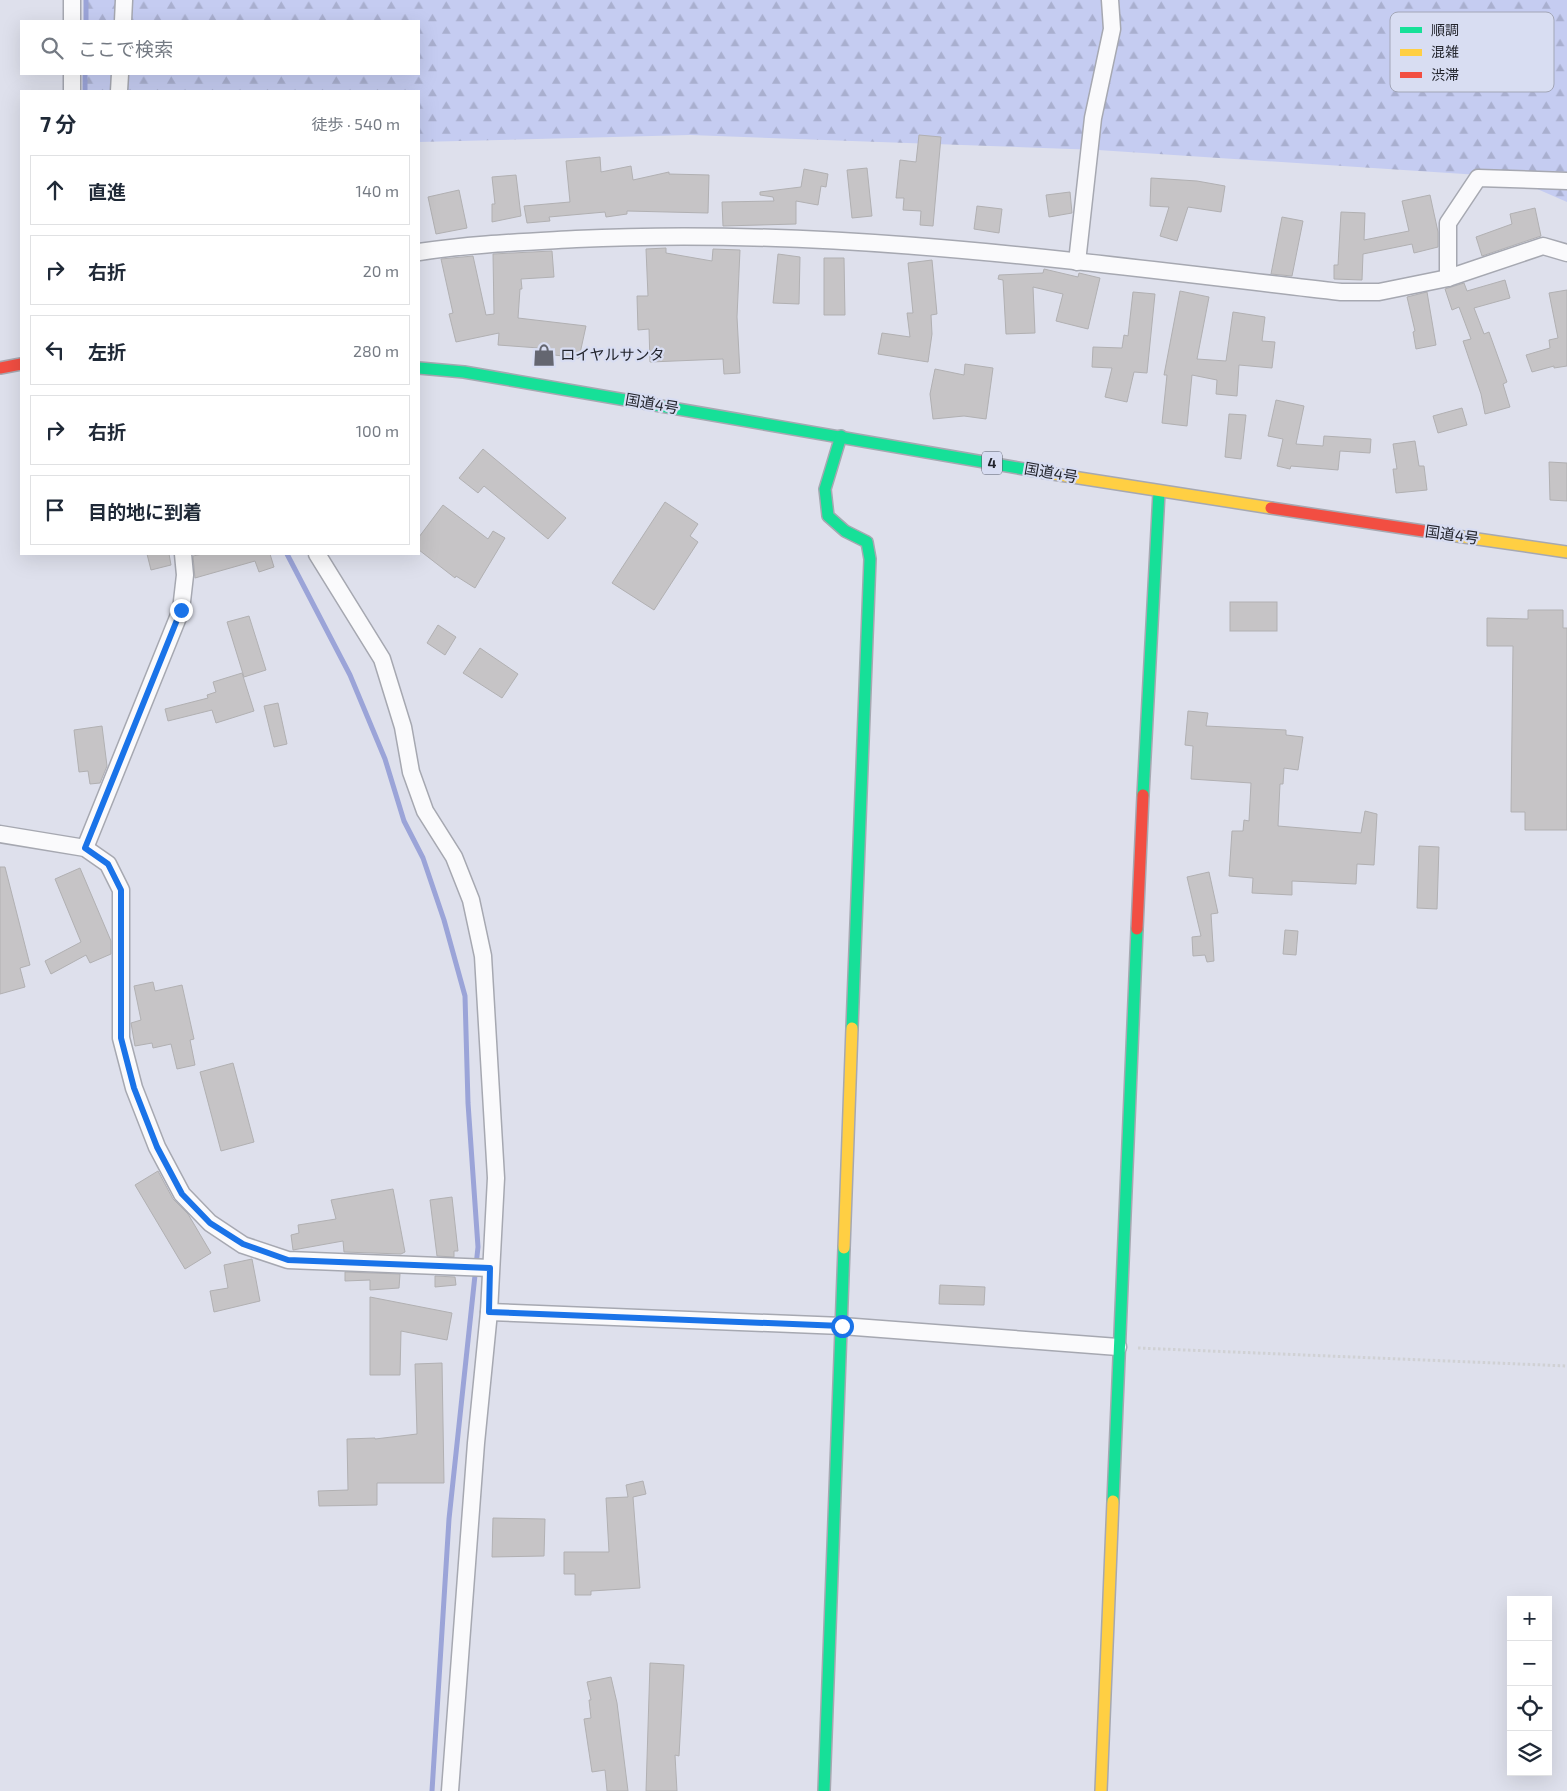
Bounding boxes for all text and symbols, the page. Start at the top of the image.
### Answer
legend [1390,12,1554,92]
search box [20,20,420,75]
text: 順調 [1431,21,1459,38]
icon: search [38,34,66,62]
text: ここで検索 [78,37,173,60]
text: 混雑 [1431,43,1459,60]
text: 渋滞 [1431,66,1459,83]
text: 7 分 [40,111,77,136]
text: 徒歩 · 540 m [311,114,400,133]
icon: ahead [41,176,69,204]
text: 直進 [88,180,126,203]
text: 140 m [356,181,399,200]
icon: right [41,256,69,284]
text: 右折 [88,260,126,283]
text: 20 m [363,261,399,280]
icon: left [41,336,69,364]
text: 左折 [88,340,126,363]
text: 280 m [353,341,399,360]
shop icon: ロイヤルサンタ [531,342,557,368]
place label: ロイヤルサンタ [560,345,665,363]
street label: 国道4号 [624,389,680,417]
icon: right [41,416,69,444]
text: 右折 [88,420,126,443]
text: 100 m [356,421,399,440]
road number: 4 [982,452,1002,474]
street label: 国道4号 [1023,458,1079,486]
icon: arrive [41,496,69,524]
text: 目的地に到着 [88,500,202,523]
street label: 国道4号 [1424,521,1480,547]
route end [170,599,193,622]
route start [831,1315,854,1338]
map controls [1507,1596,1552,1776]
button: + [1507,1596,1552,1641]
button: − [1507,1641,1552,1686]
button: locate [1507,1686,1552,1731]
button: layers [1507,1731,1552,1776]

